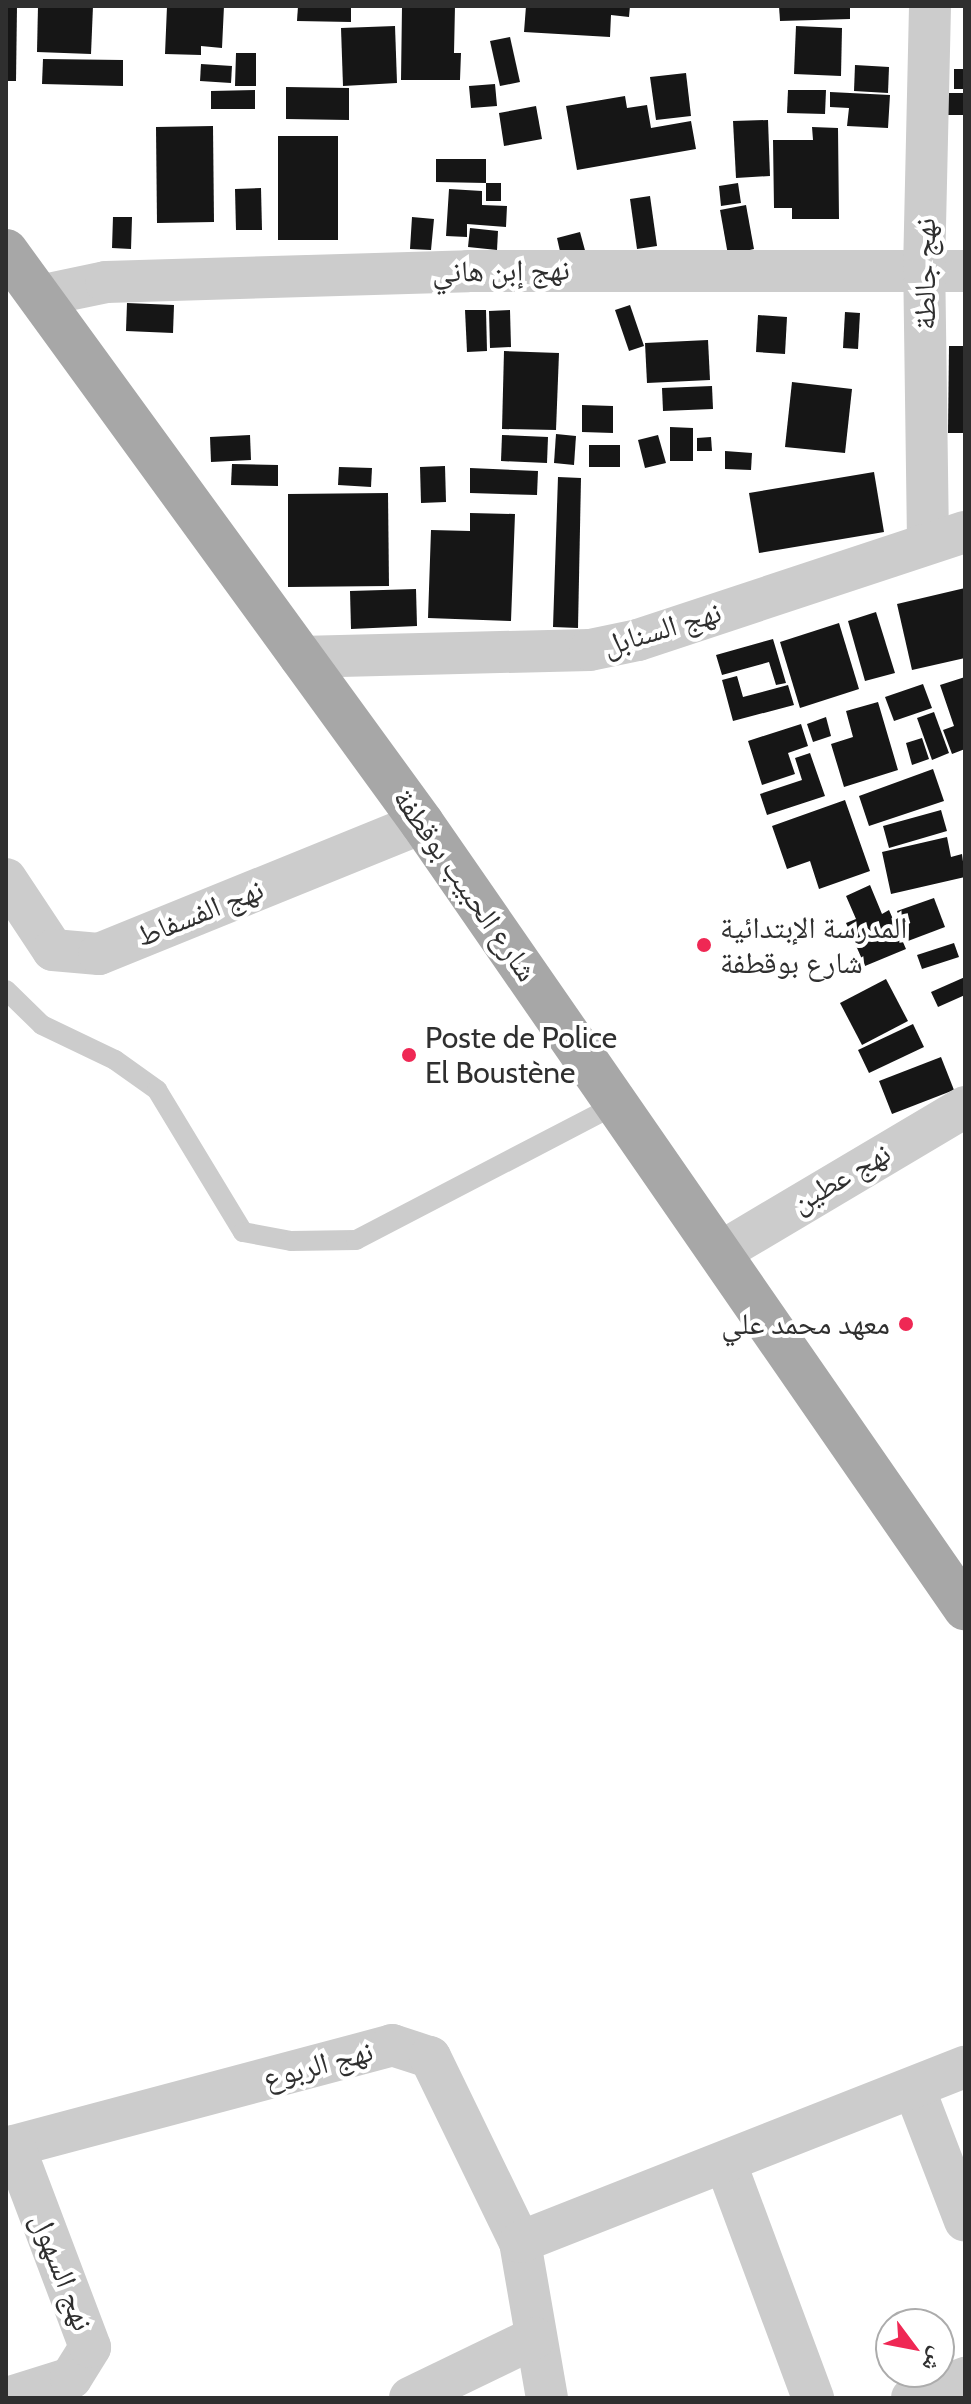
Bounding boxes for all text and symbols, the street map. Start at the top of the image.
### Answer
street label: نهج جالطة [907,218,943,330]
street label: نهج إبن هاني [432,252,570,290]
street label: نهج السنابل [598,594,726,664]
street label: شارع الحبيب بوقطفة [385,782,545,988]
street label: نهج الفسفاط [131,871,269,955]
place label: المدرسة الإبتدائية شارع بوقطفة [720,910,907,980]
marker: المدرسة الإبتدائية شارع بوقطفة [695,936,713,954]
place label: Poste de Police El Boustène [425,1020,617,1090]
marker: Poste de Police El Boustène [400,1046,418,1064]
street label: نهج عطين [785,1135,897,1221]
place label: معهد محمد علي [721,1306,890,1342]
marker: معهد محمد علي [897,1315,915,1333]
street label: نهج الربوع [259,2033,377,2097]
street label: نهج السهول [23,2208,101,2336]
north arrow [875,2308,955,2388]
text: ش [916,2343,952,2377]

